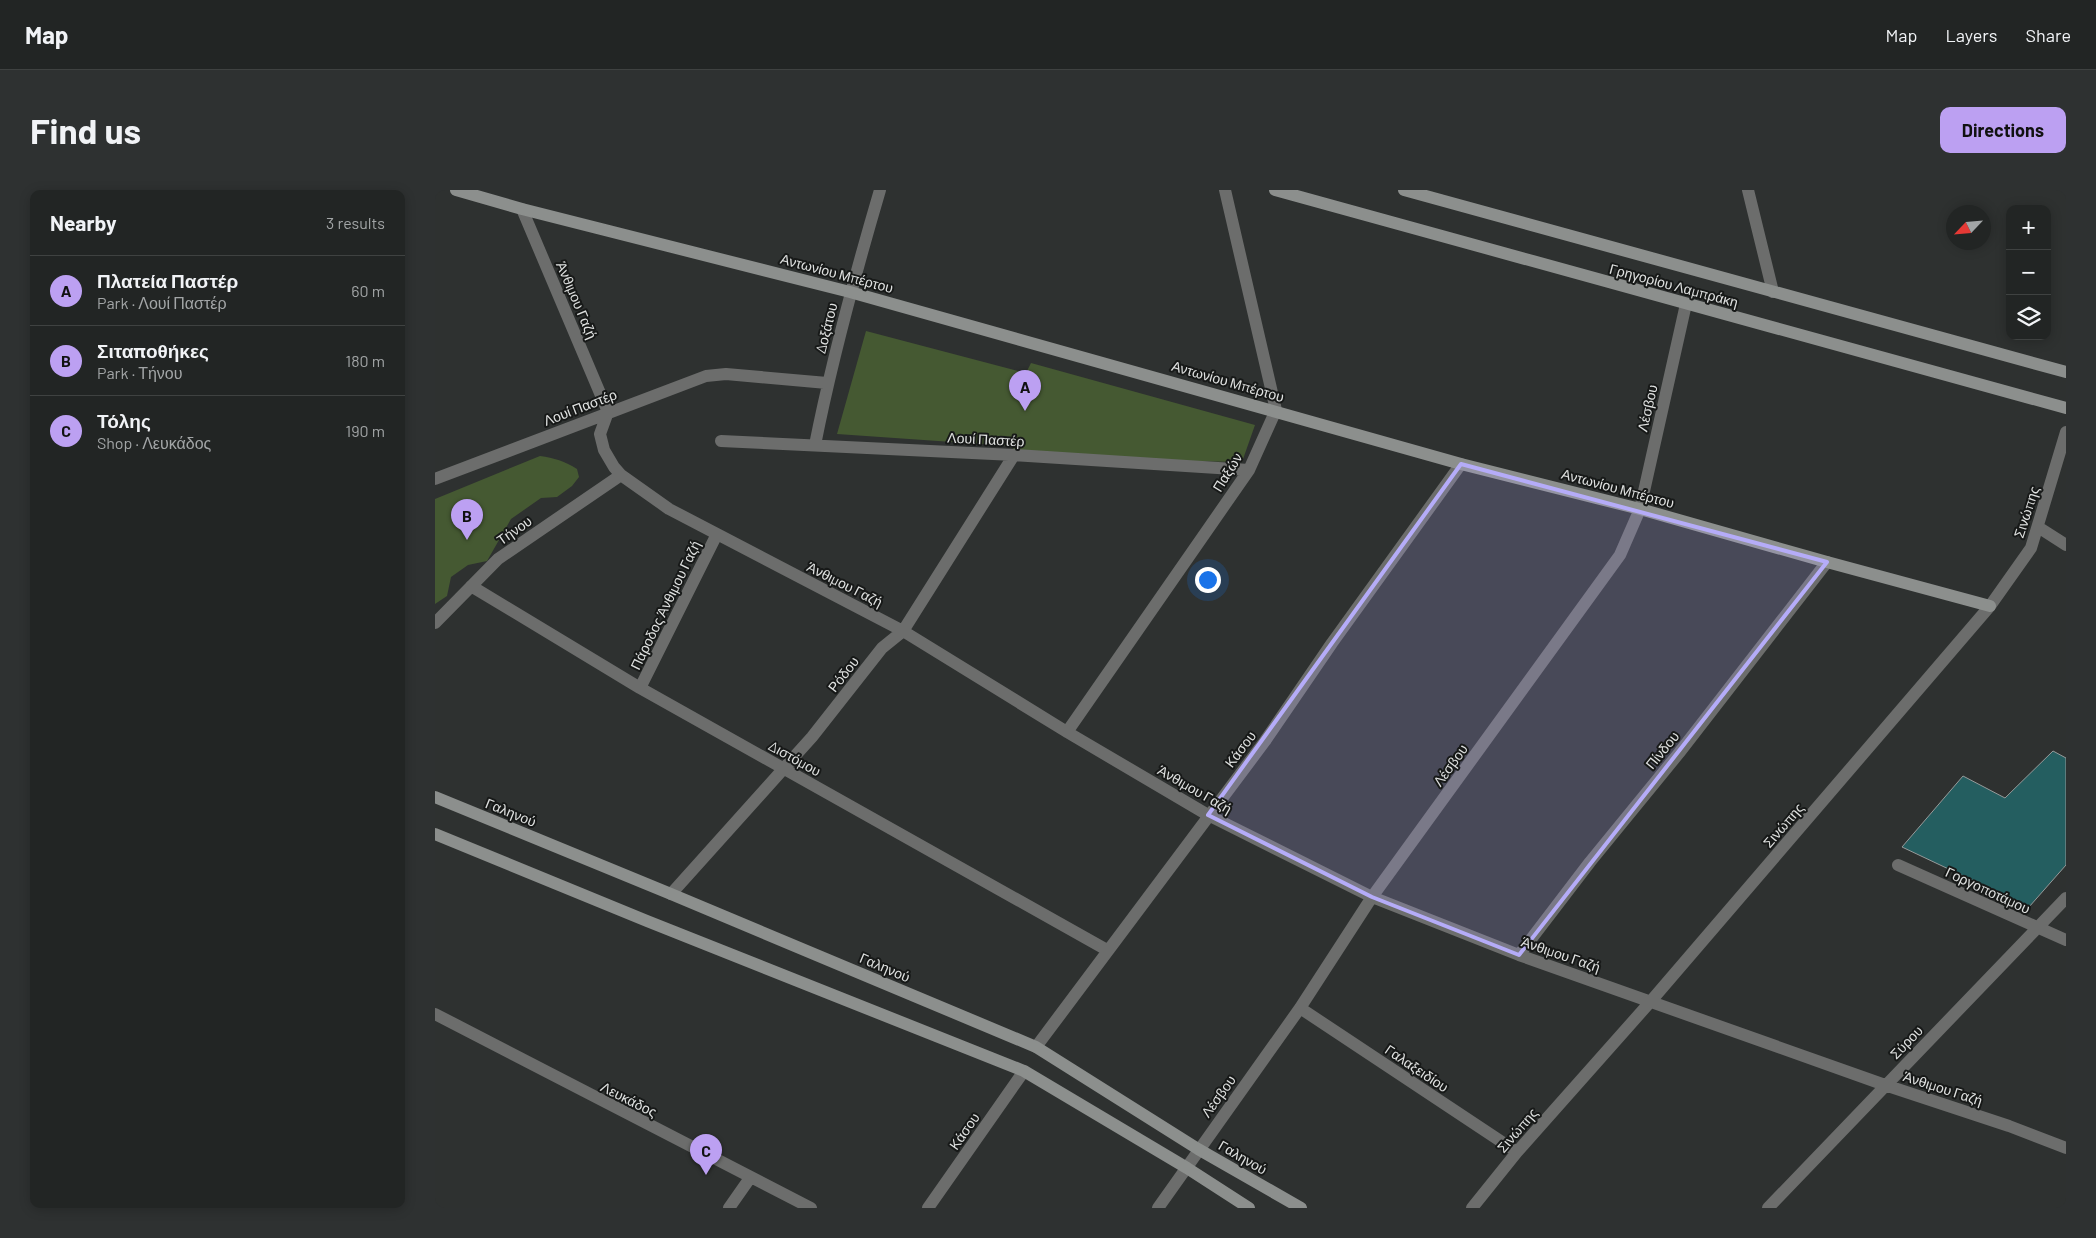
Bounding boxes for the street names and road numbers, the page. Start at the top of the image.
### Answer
street label: Αντωνίου Μπέρτου [779,250,895,296]
street label: Άνθιμου Γαζή [553,259,601,341]
street label: Γρηγορίου Λαμπράκη [1608,260,1740,310]
street label: Δοξάτου [812,301,840,355]
street label: Αντωνίου Μπέρτου [1170,357,1286,405]
street label: Λέσβου [1633,383,1661,433]
street label: Λουί Παστέρ [541,385,619,429]
street label: Λουί Παστέρ [947,428,1025,450]
street label: Παξών [1209,450,1245,494]
street label: Αντωνίου Μπέρτου [1560,465,1676,511]
street label: Σινώπης [2010,484,2042,540]
street label: Τήνου [493,512,535,548]
street label: Πάροδος Άνθιμου Γαζή [626,538,704,672]
street label: Άνθιμου Γαζή [804,558,886,610]
street label: Ρόδου [824,653,862,695]
street label: Κάσου [1221,727,1259,771]
street label: Πίνδου [1642,728,1682,772]
street label: Διστόμου [766,737,824,779]
street label: Λέσβου [1429,741,1471,789]
street label: Άνθιμου Γαζή [1155,761,1235,817]
street label: Γαληνού [483,794,539,830]
street label: Σινώπης [1759,799,1807,851]
street label: Γοργοποτάμου [1943,863,2033,917]
street label: Άνθιμου Γαζή [1519,933,1603,975]
street label: Γαληνού [857,949,913,985]
street label: Σύρου [1886,1022,1926,1062]
street label: Γαλαξειδίου [1382,1041,1452,1095]
street label: Άνθιμου Γαζή [1901,1067,1985,1109]
street label: Λέσβου [1197,1072,1239,1120]
street label: Λευκάδος [598,1078,660,1120]
street label: Σινώπης [1493,1104,1541,1156]
street label: Κάσου [945,1109,983,1153]
street label: Γαληνού [1216,1136,1270,1178]

